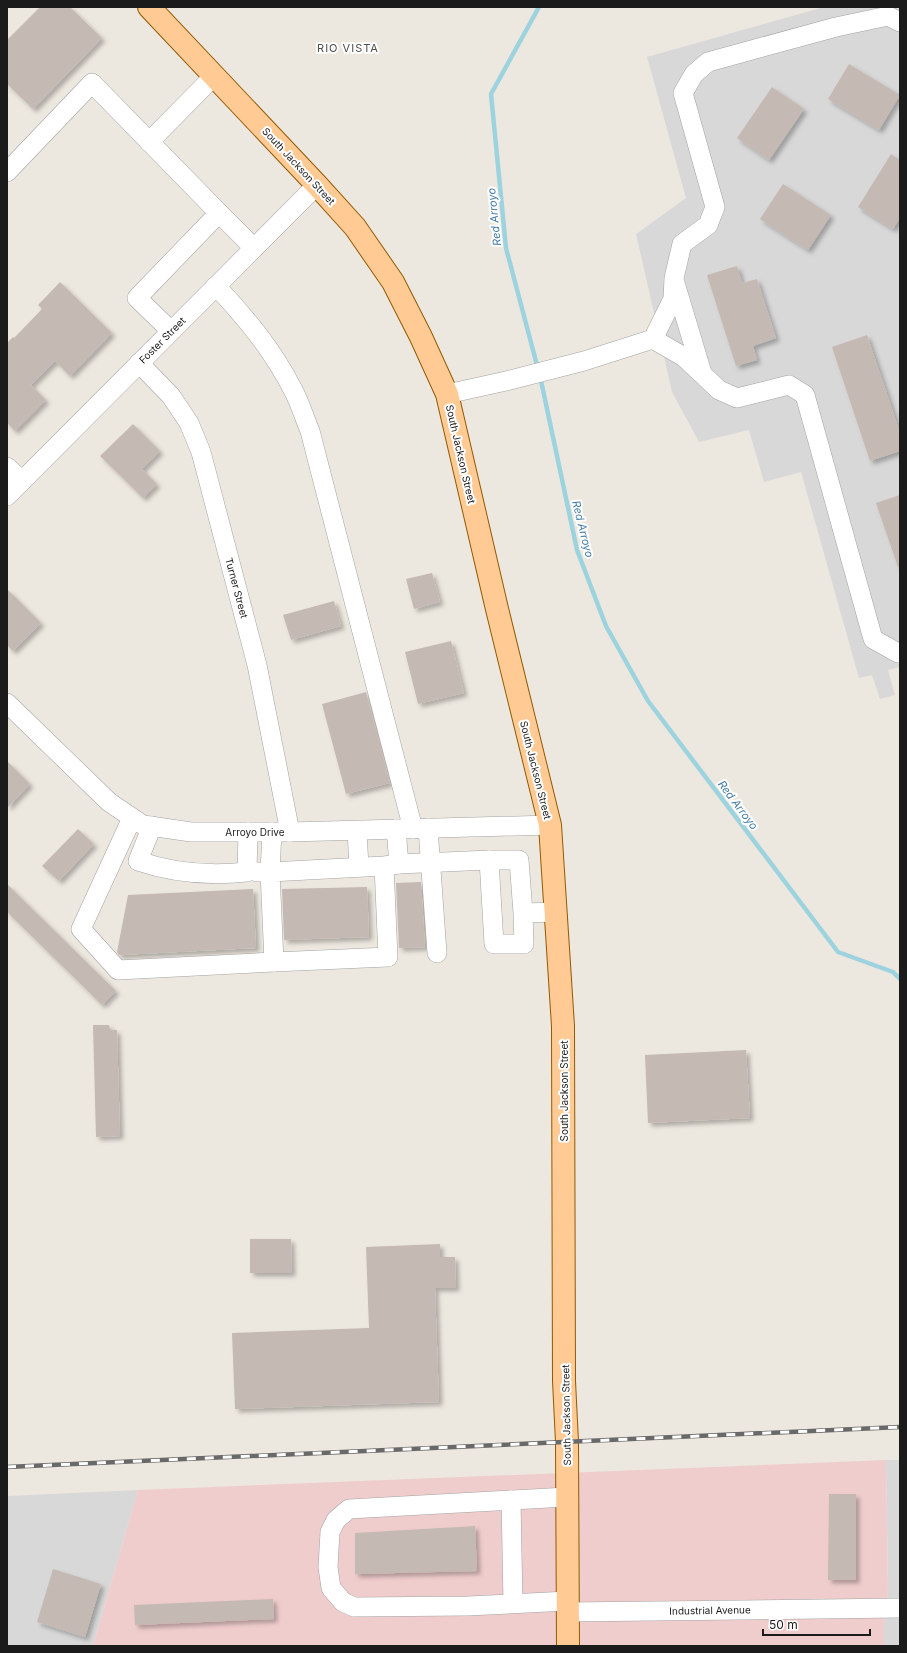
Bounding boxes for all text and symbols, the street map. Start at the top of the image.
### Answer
district label: RIO VISTA [317,41,379,55]
street label: South Jackson Street [260,125,338,208]
water label: Red Arroyo [484,187,504,247]
street label: Foster Street [136,314,188,366]
street label: South Jackson Street [444,403,478,505]
water label: Red Arroyo [569,499,597,559]
street label: Turner Street [223,556,251,620]
street label: South Jackson Street [518,720,554,821]
water label: Red Arroyo [715,778,761,833]
street label: Arroyo Drive [225,826,285,838]
street label: South Jackson Street [558,1040,570,1142]
street label: South Jackson Street [559,1364,573,1466]
street label: Industrial Avenue [669,1603,751,1617]
scale bar [763,1611,870,1637]
text: 50 m [769,1617,798,1632]

